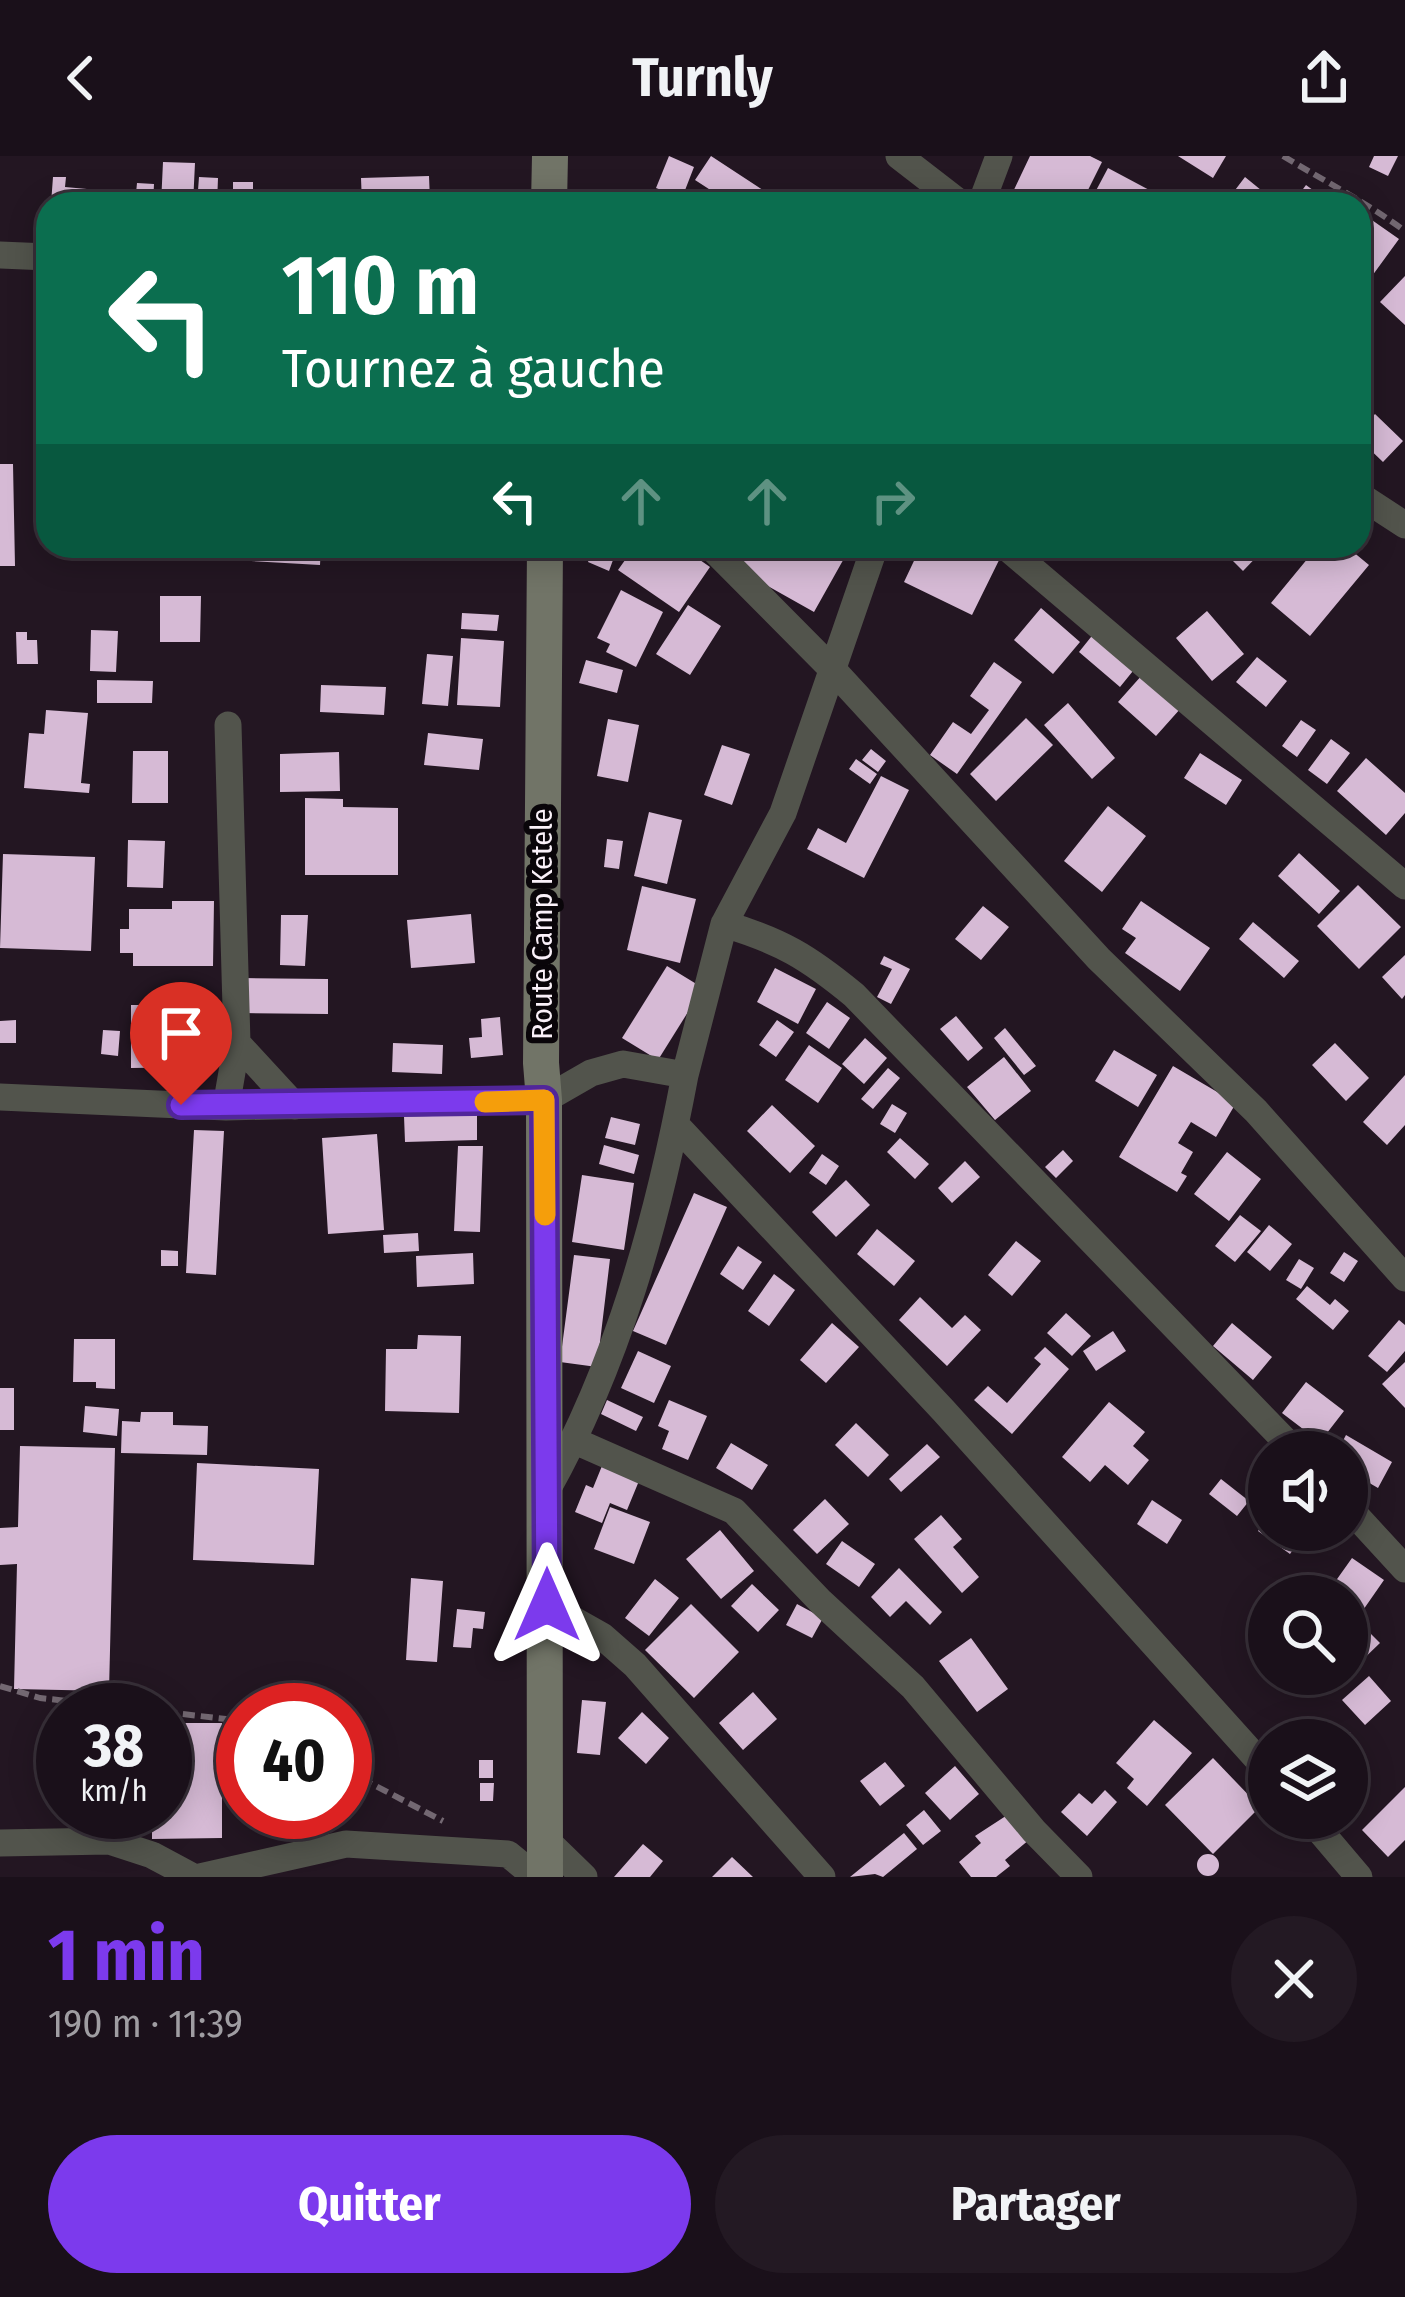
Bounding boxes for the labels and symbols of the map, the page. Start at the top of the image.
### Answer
street label: Route Camp Ketele [524,808,560,1040]
pin [130,982,232,1105]
position arrow [484,1542,610,1668]
speed limit sign: 40 [216,1683,372,1839]

